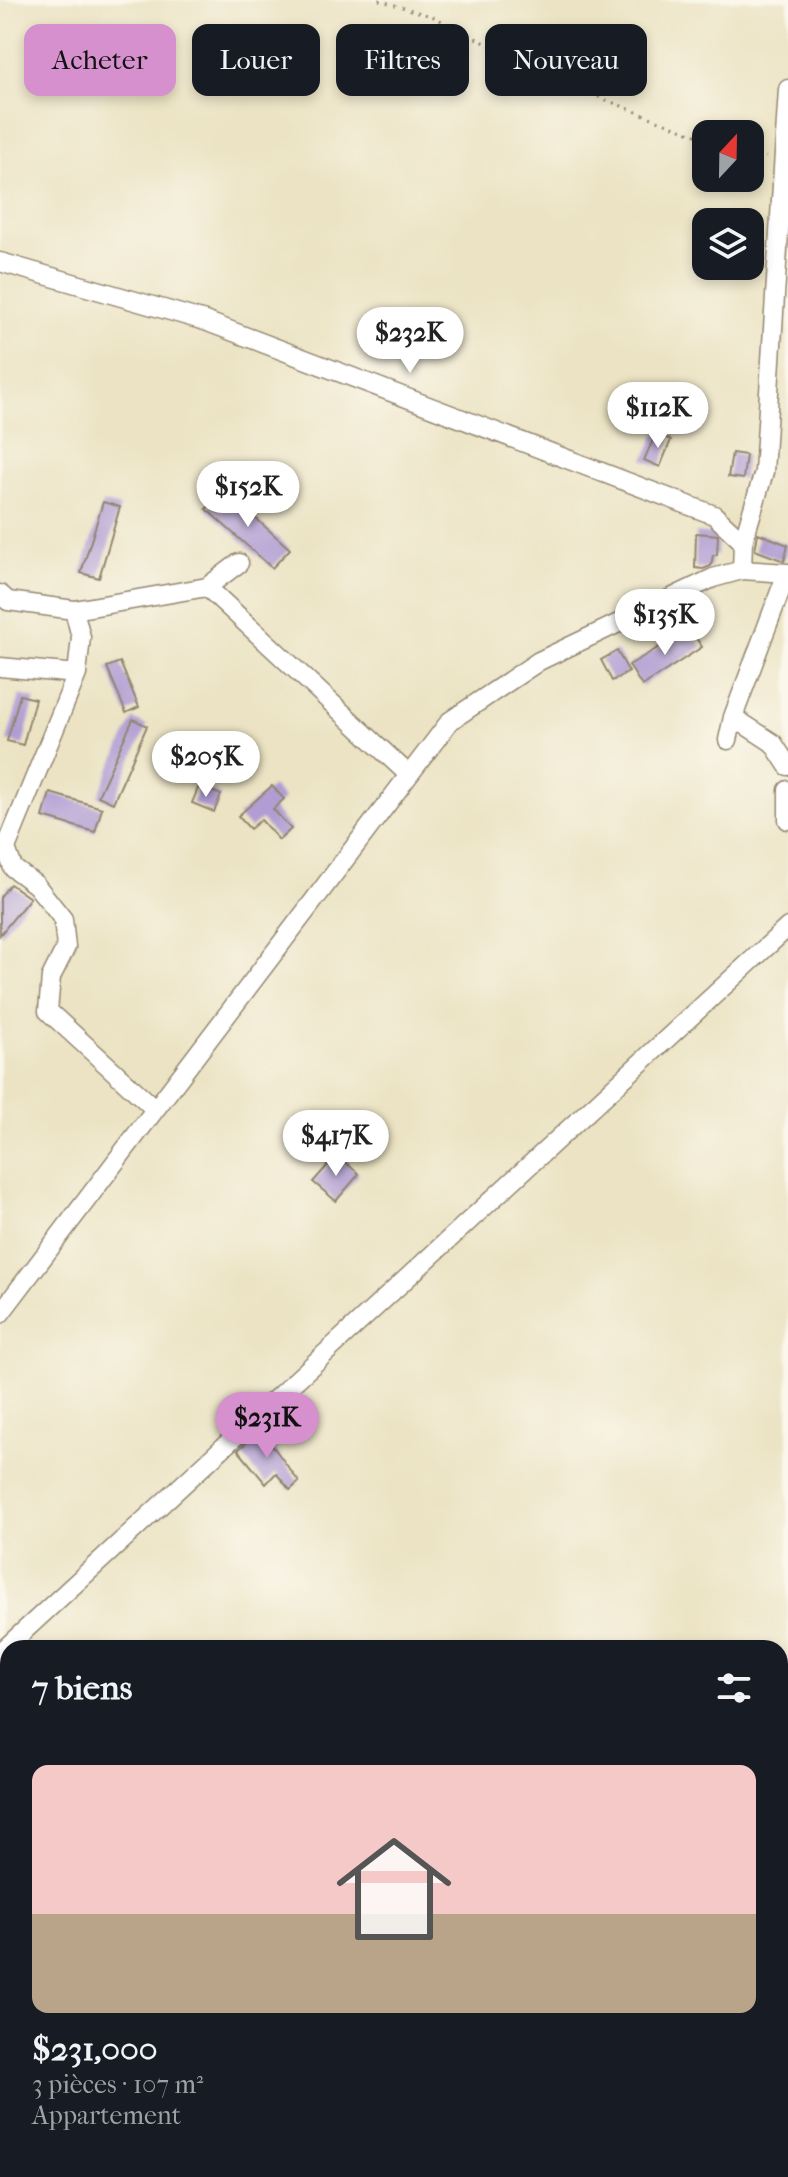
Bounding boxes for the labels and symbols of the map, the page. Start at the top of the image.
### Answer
north arrow [692,120,764,192]
pin: $232K [354,307,466,375]
pin: $112K [602,382,714,450]
pin: $152K [192,461,304,529]
pin: $135K [609,589,721,657]
pin: $205K [150,731,262,799]
pin: $417K [280,1110,392,1178]
pin: $231K [211,1392,323,1460]

